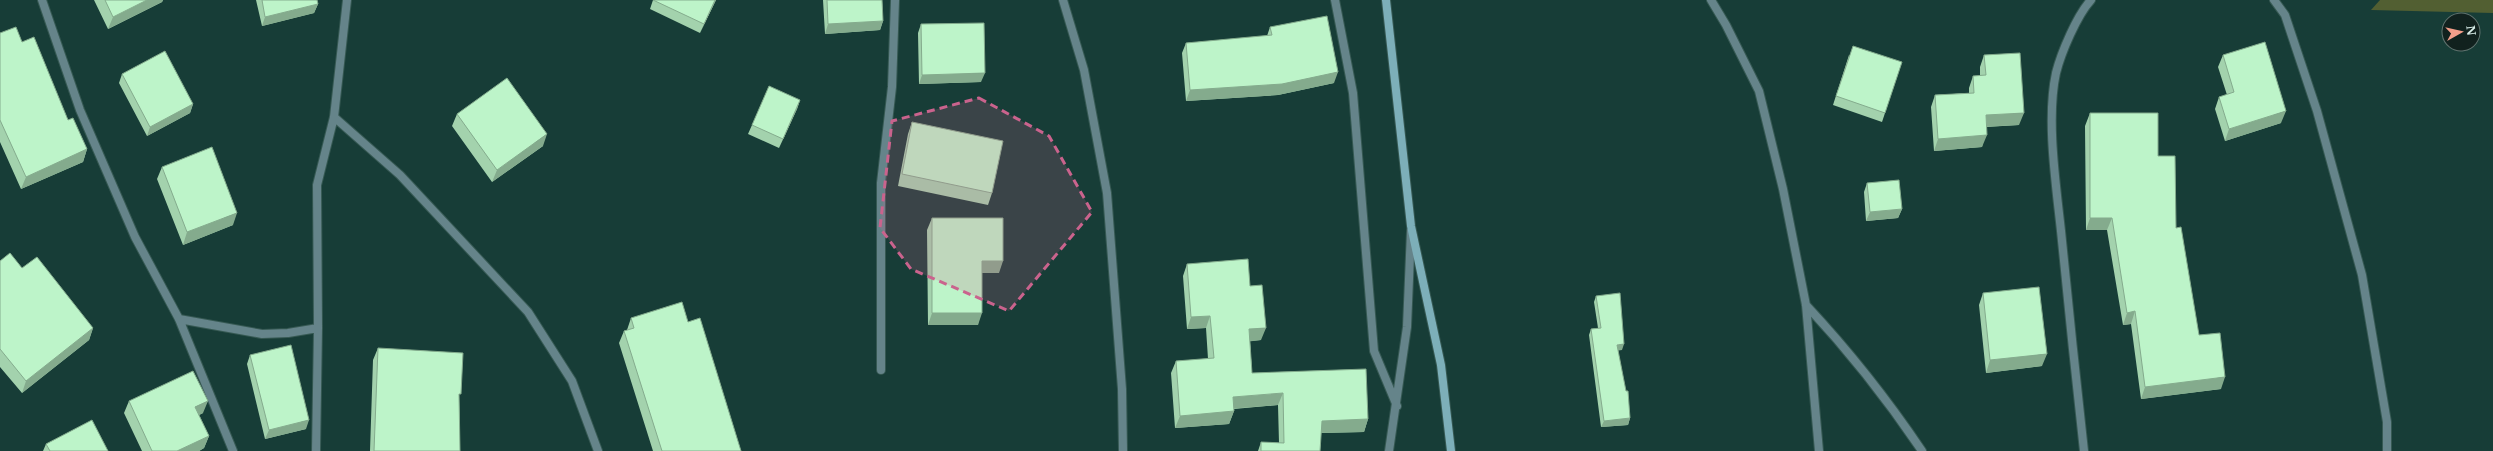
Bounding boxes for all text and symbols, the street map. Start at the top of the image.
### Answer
north arrow [2441,12,2481,52]
text: N [2463,25,2479,37]

